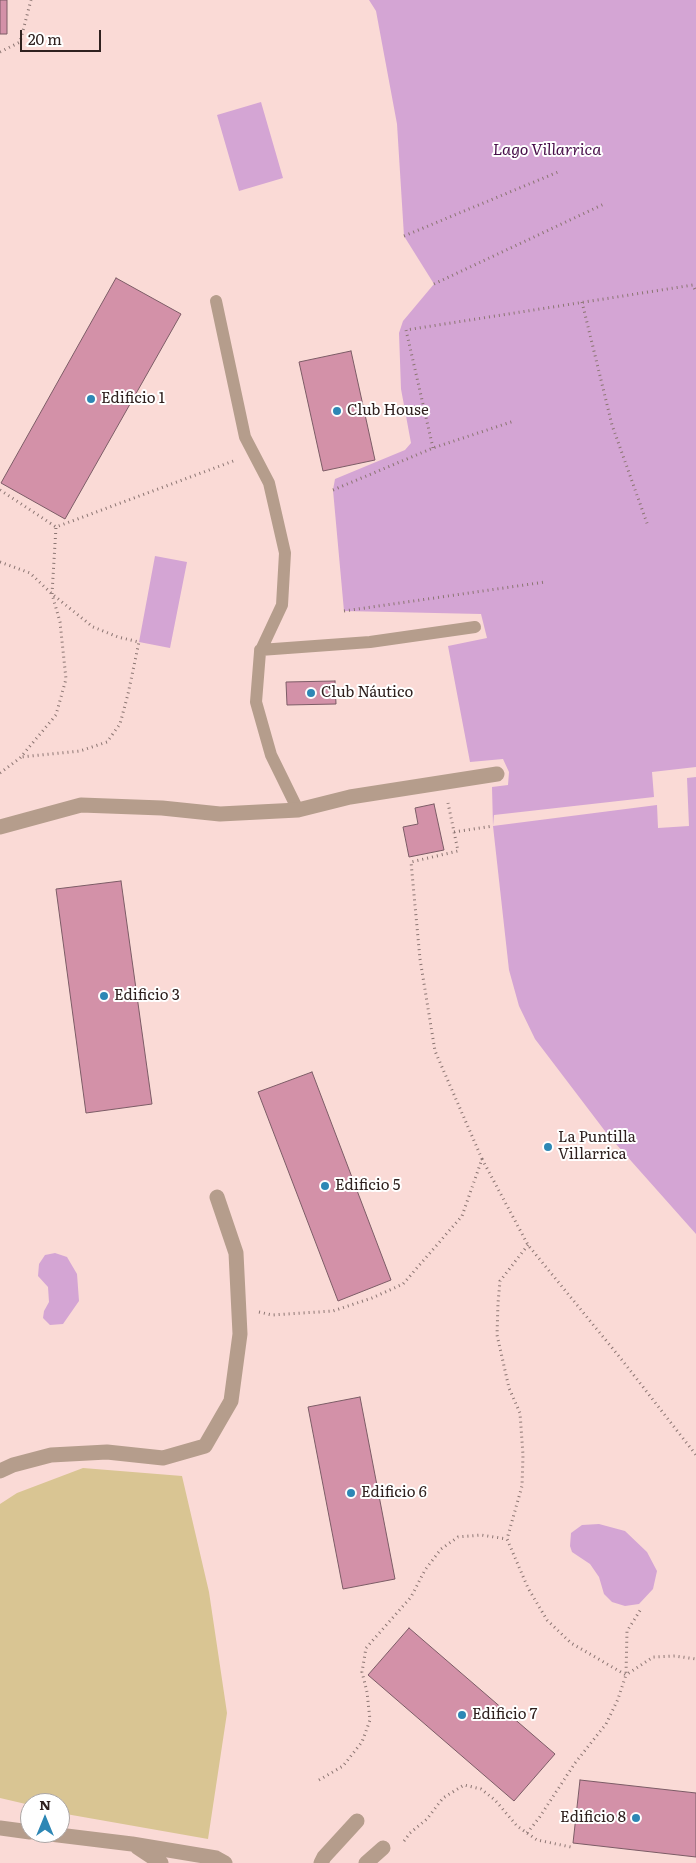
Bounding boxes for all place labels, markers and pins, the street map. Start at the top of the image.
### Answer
place label: Edificio 1 [101,390,165,408]
marker: Edificio 1 [85,393,97,405]
place label: Club House [347,402,429,420]
marker: Club House [331,405,343,417]
place label: Club Náutico [321,684,413,702]
marker: Club Náutico [305,687,317,699]
place label: Edificio 3 [114,987,180,1005]
marker: Edificio 3 [98,990,110,1002]
place label: La Puntilla Villarrica [558,1129,636,1164]
marker: La Puntilla Villarrica [542,1141,554,1153]
place label: Edificio 5 [335,1177,400,1195]
marker: Edificio 5 [319,1180,331,1192]
place label: Edificio 6 [361,1484,427,1502]
marker: Edificio 6 [345,1487,357,1499]
place label: Edificio 7 [472,1706,537,1724]
marker: Edificio 7 [456,1709,468,1721]
place label: Edificio 8 [560,1809,626,1827]
marker: Edificio 8 [630,1812,642,1824]

